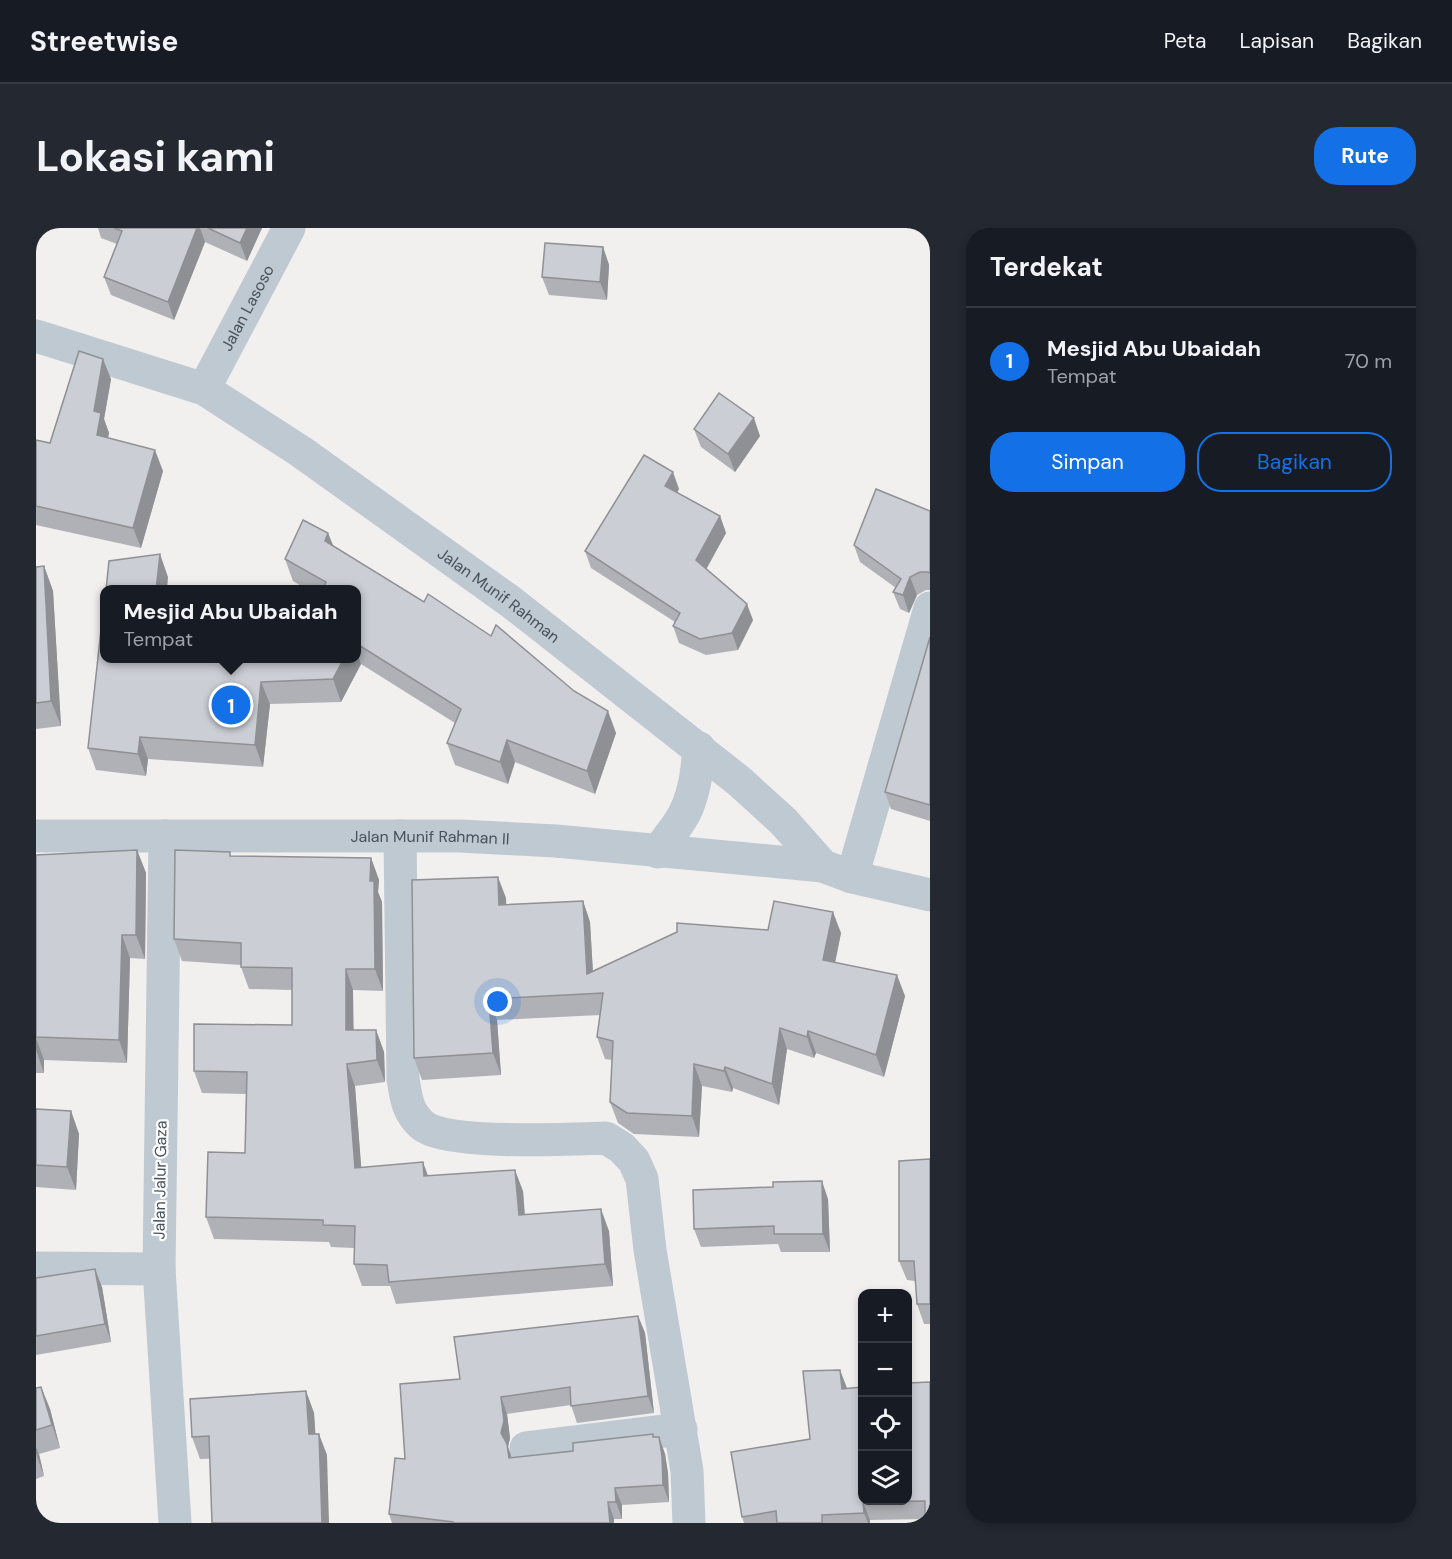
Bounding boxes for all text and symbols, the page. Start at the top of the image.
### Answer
text: Streetwise [30,23,178,60]
text: Peta [1164,27,1206,55]
text: Lapisan [1239,27,1314,55]
text: Bagikan [1347,27,1422,55]
button: Rute [1314,127,1416,185]
text: Lokasi kami [36,129,275,184]
text: Terdekat [990,250,1103,284]
street label: Jalan Lasoso [216,261,278,354]
text: Mesjid Abu Ubaidah [1047,334,1261,363]
text: 1 [1006,348,1013,374]
text: 70 m [1345,348,1392,374]
text: Tempat [1047,363,1117,389]
button: Simpan [990,432,1185,492]
button: Bagikan [1197,432,1392,492]
street label: Jalan Munif Rahman [434,543,564,647]
popup [100,585,361,663]
text: Mesjid Abu Ubaidah [123,597,338,626]
text: Tempat [123,626,193,652]
pin: 1 [212,682,250,728]
street label: Jalan Munif Rahman II [350,825,510,849]
your location [483,987,512,1016]
street label: Jalan Jalur Gaza [148,1120,172,1240]
map controls [858,1289,912,1505]
button: + [858,1289,912,1343]
button: − [858,1343,912,1397]
button: locate [858,1397,912,1451]
button: layers [858,1451,912,1505]

